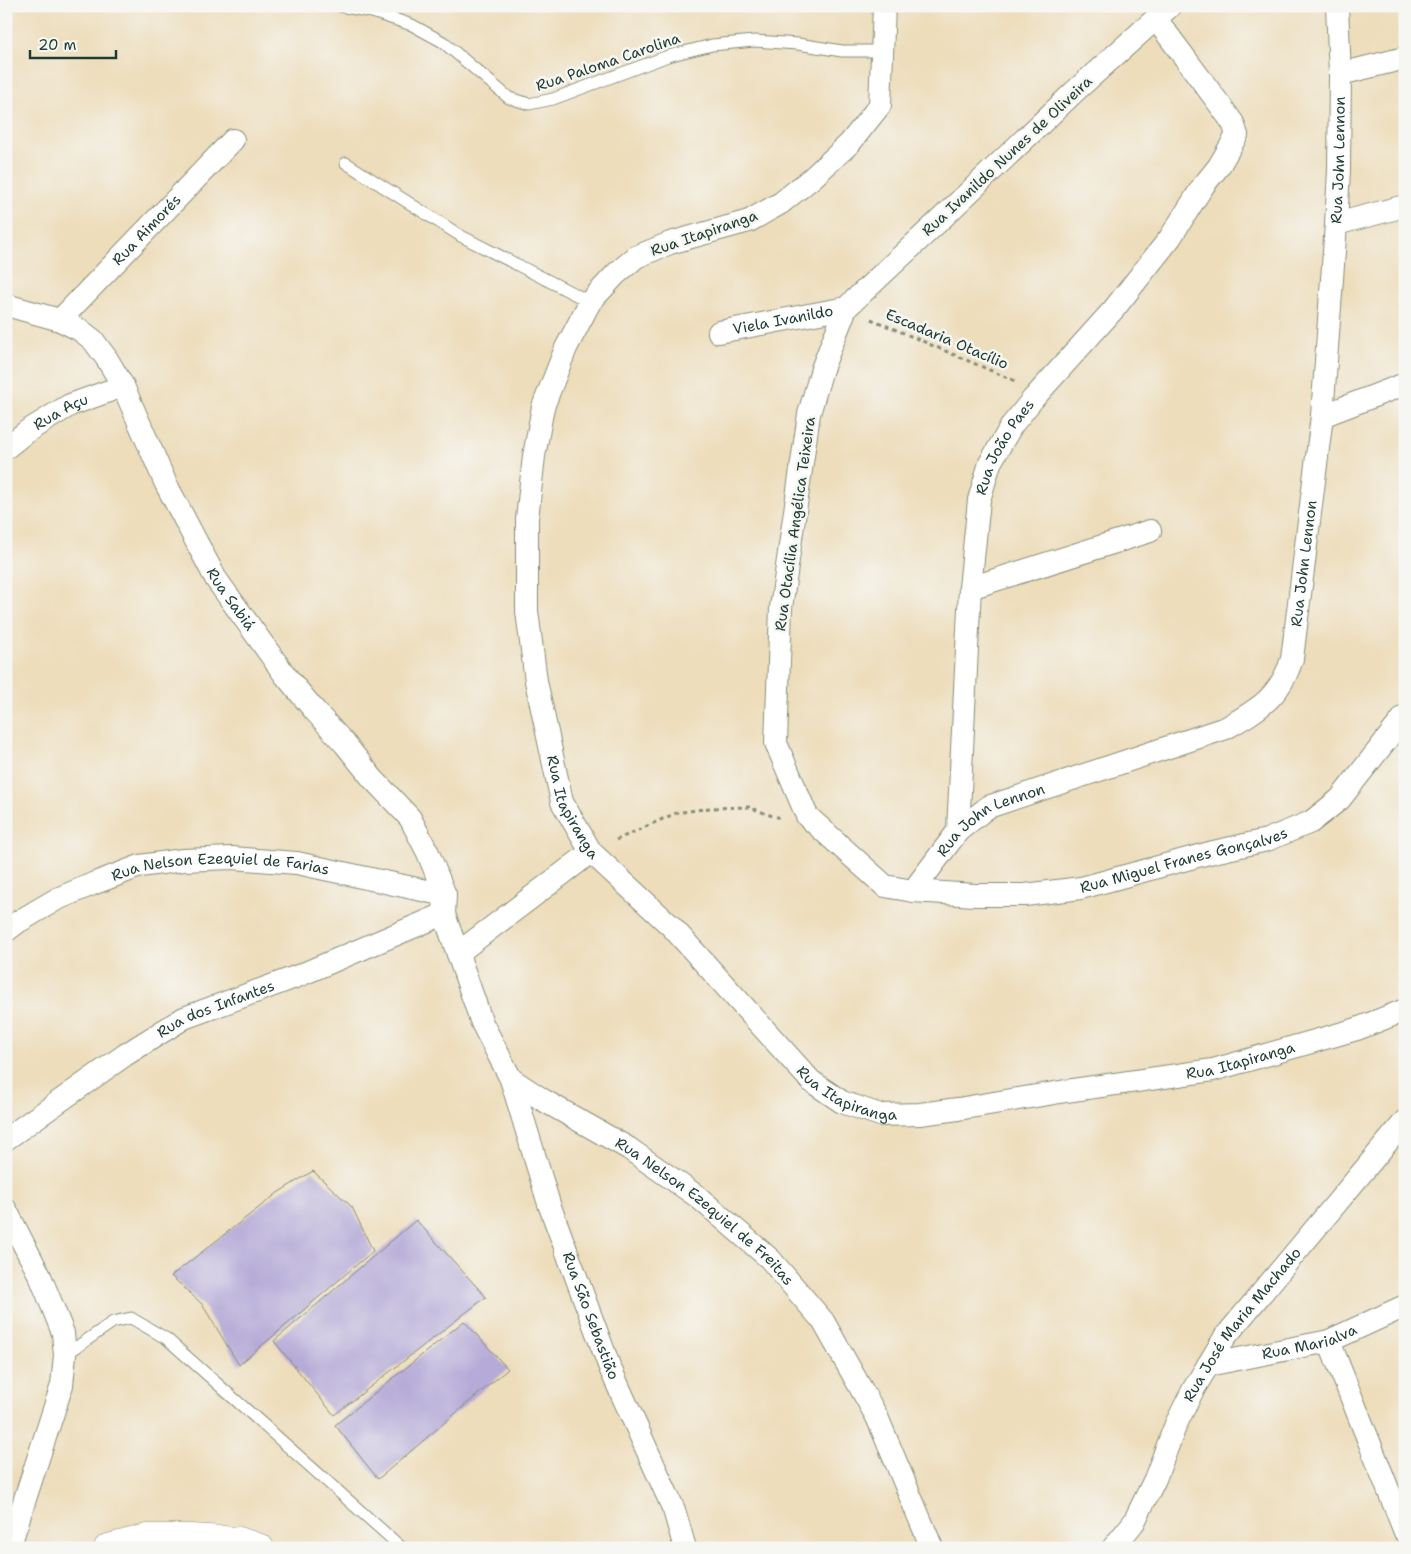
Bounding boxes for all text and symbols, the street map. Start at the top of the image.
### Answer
scale bar [30,28,116,60]
street label: Rua Paloma Carolina [533,28,683,96]
text: 20 m [38,35,77,55]
street label: Rua Ivanildo Nunes de Oliveira [917,71,1097,240]
street label: Rua John Lennon [1326,96,1350,224]
street label: Rua Aimorés [108,190,186,270]
street label: Rua Itapiranga [648,205,761,261]
street label: Viela Ivanildo [731,301,835,339]
street label: Escadaria Otacílio [883,304,1011,374]
street label: Rua Açu [30,389,91,435]
street label: Rua João Paes [971,395,1039,498]
street label: Rua Otacília Angélica Teixeira [770,415,820,633]
street label: Rua John Lennon [1286,499,1322,628]
street label: Rua Sabiá [202,564,260,635]
street label: Rua Itapiranga [542,753,603,864]
street label: Rua John Lennon [932,779,1047,861]
street label: Rua Miguel Franes Gonçalves [1078,823,1291,898]
street label: Rua Nelson Ezequiel de Farias [109,848,331,886]
street label: Rua dos Infantes [153,976,277,1043]
street label: Rua Itapiranga [1185,1037,1298,1084]
street label: Rua Itapiranga [792,1061,898,1125]
street label: Rua Nelson Ezequiel de Freitas [611,1133,798,1290]
street label: Rua José Maria Machado [1179,1243,1306,1405]
street label: Rua São Sebastião [558,1249,624,1383]
street label: Rua Marialva [1260,1319,1361,1364]

